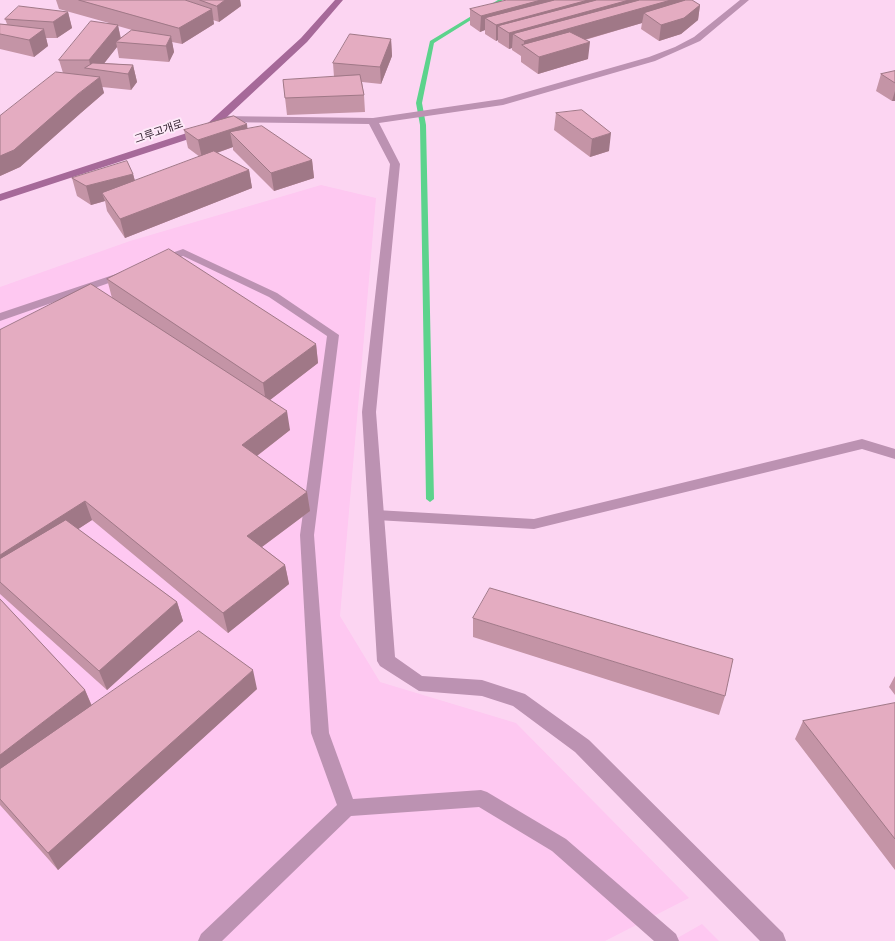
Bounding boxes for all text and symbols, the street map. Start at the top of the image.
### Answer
street label: 그루고개로 [133,118,185,146]

